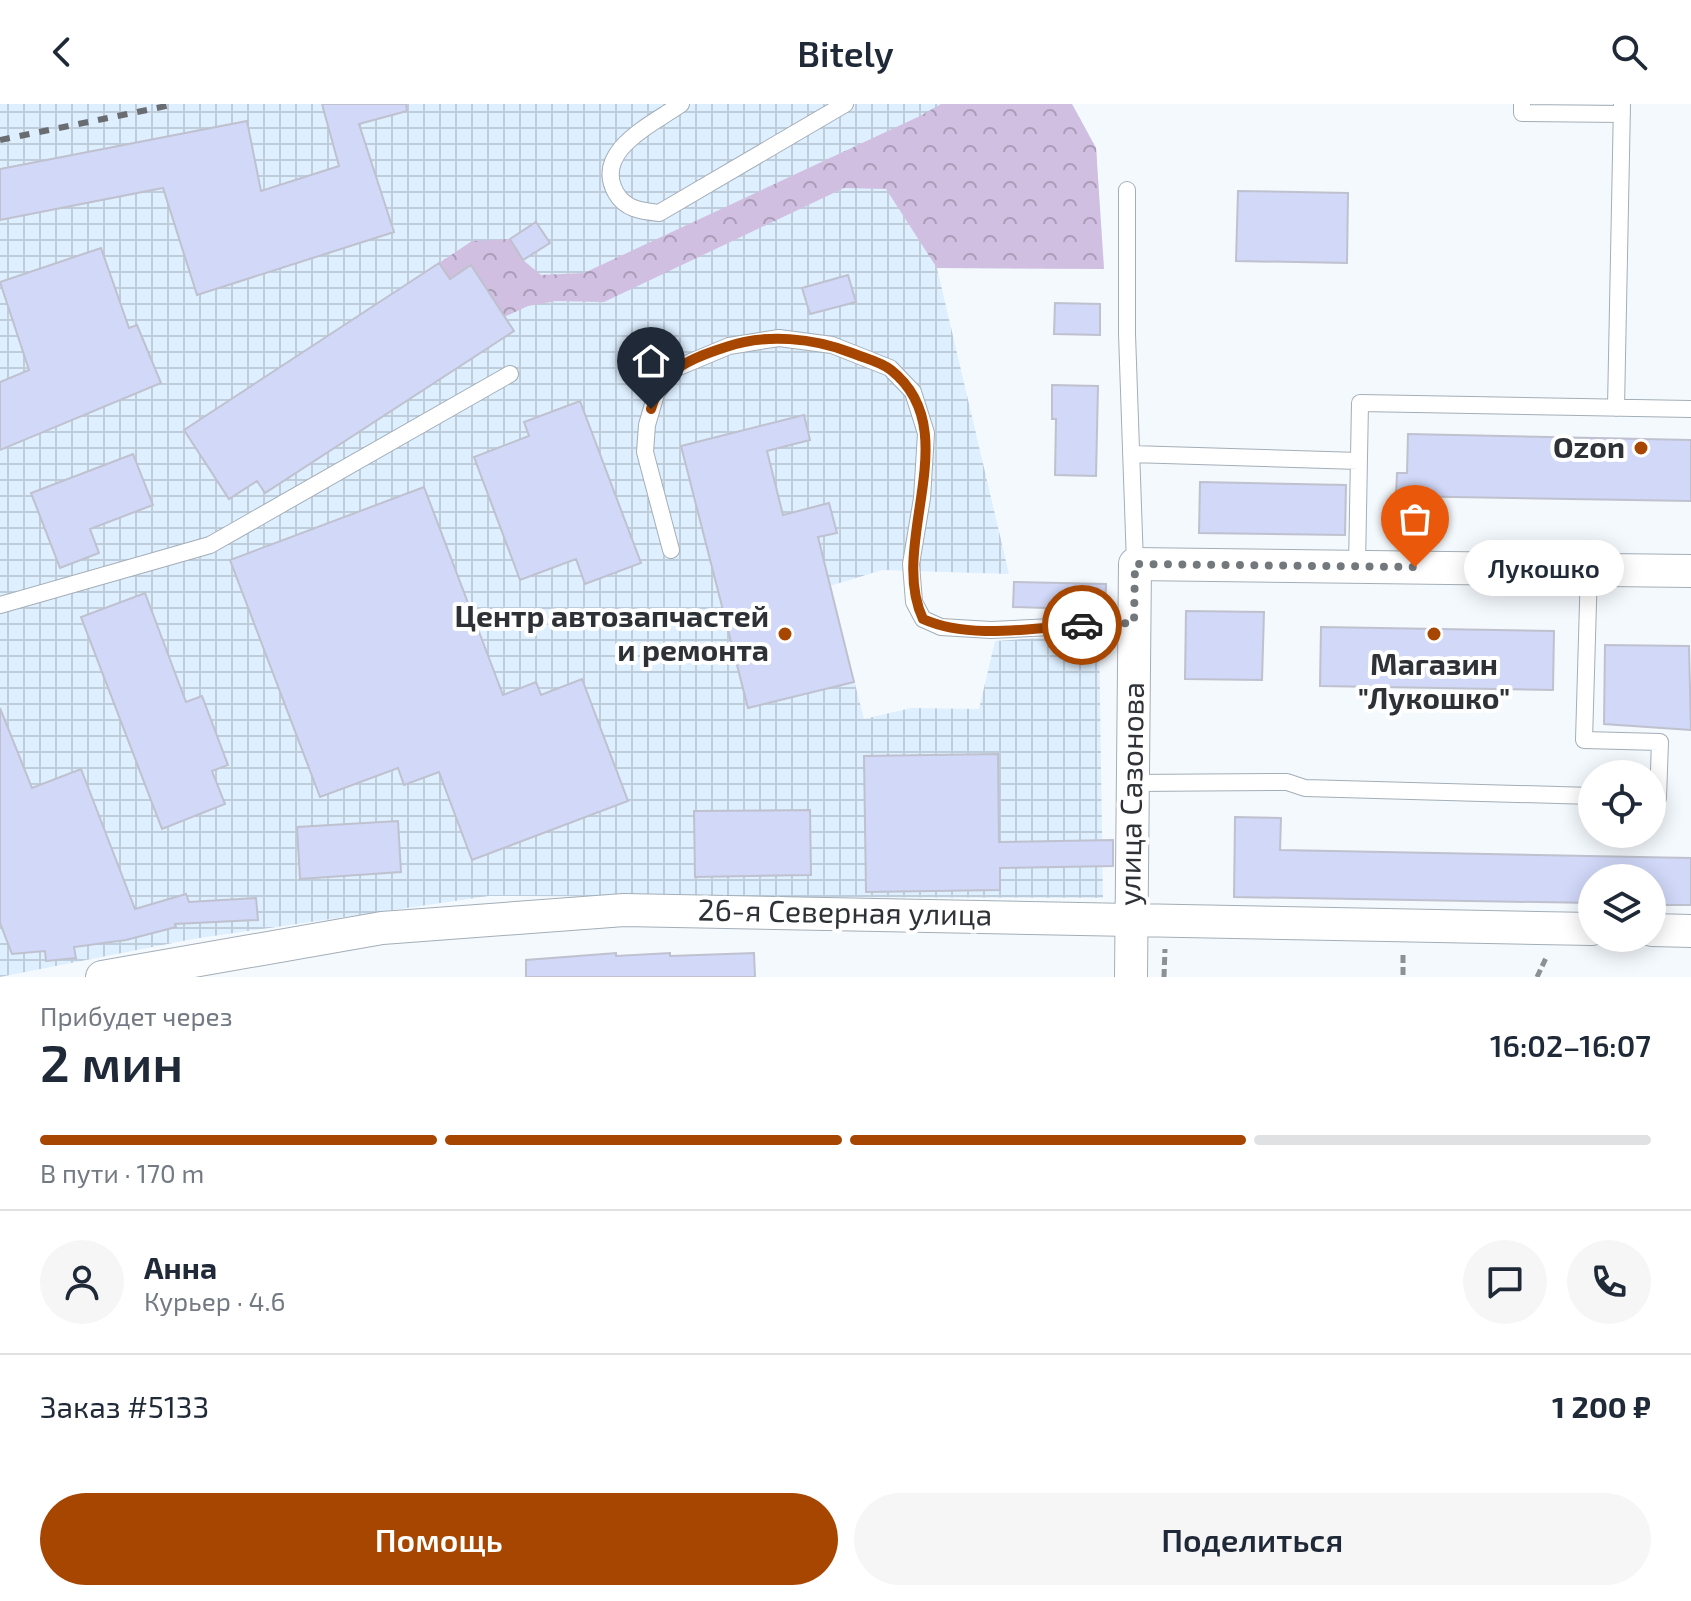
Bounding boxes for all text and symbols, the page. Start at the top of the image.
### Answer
icon: back [40,30,84,74]
icon: search [1607,30,1651,74]
text: Bitely [797,31,894,74]
pin [617,327,685,409]
icon: home [629,339,673,383]
place label: Ozon [1553,428,1625,464]
marker: Ozon [1632,439,1650,457]
pin [1381,485,1449,567]
icon: bag [1393,497,1437,541]
callout: Лукошко [1463,539,1623,595]
text: Лукошко [1488,552,1600,583]
courier [1042,585,1122,665]
place label: Центр автозапчастей и ремонта [455,597,769,667]
icon: car [1060,603,1104,647]
marker: Центр автозапчастей и ремонта [776,625,794,643]
marker: Магазин "Лукошко" [1425,625,1443,643]
place label: Магазин "Лукошко" [1358,645,1510,716]
street label: улица Сазонова [1110,682,1151,906]
map controls [1578,760,1666,952]
button: locate [1578,760,1666,848]
button: layers [1578,864,1666,952]
street label: 26-я Северная улица [697,890,993,933]
text: Прибудет через [40,1000,233,1031]
text: 16:02–16:07 [1490,1027,1651,1063]
text: 2 мин [40,1030,183,1092]
text: В пути · 170 m [40,1157,204,1188]
button: person [40,1240,124,1324]
button: chat [1463,1240,1547,1324]
button: phone [1567,1240,1651,1324]
text: Анна [144,1249,217,1285]
text: Курьер · 4.6 [144,1285,285,1316]
text: Заказ #5133 [40,1388,209,1424]
text: 1 200 ₽ [1552,1388,1651,1424]
button: Помощь [40,1493,838,1585]
button: Поделиться [854,1493,1651,1585]

